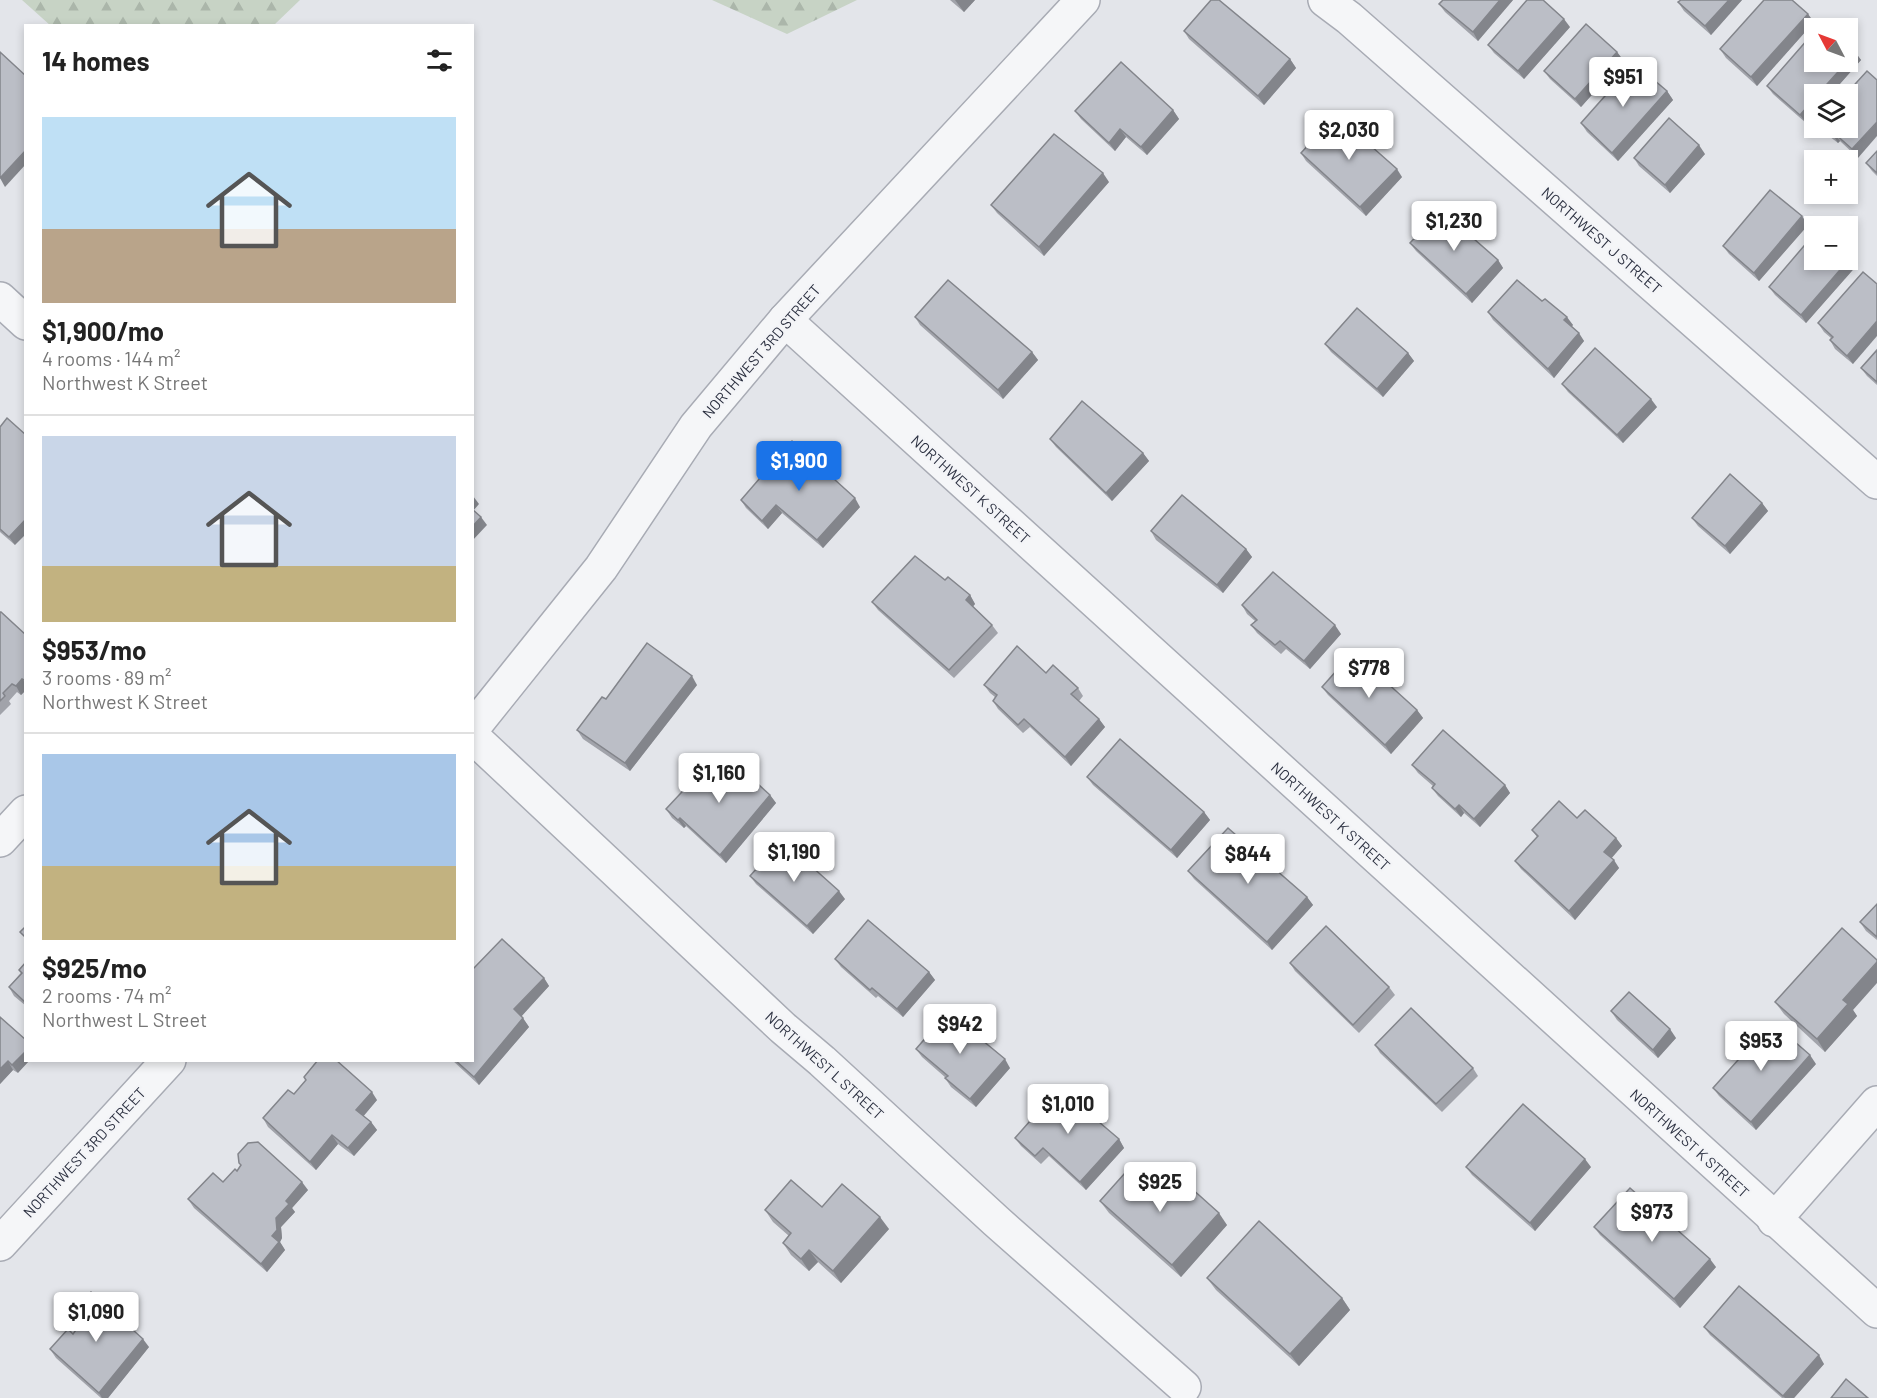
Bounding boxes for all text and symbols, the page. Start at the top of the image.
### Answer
north arrow [1804,18,1858,72]
map controls [1804,18,1858,270]
icon: filters [423,44,456,77]
text: 14 homes [42,45,149,76]
pin: $951 [1587,57,1659,108]
text: $951 [1603,64,1643,88]
button: layers [1804,84,1858,138]
pin: $2,030 [1300,110,1398,161]
text: $2,030 [1318,117,1380,141]
button: + [1804,150,1858,204]
icon: home [195,156,303,264]
street label: NORTHWEST J STREET [1538,183,1666,297]
pin: $1,230 [1405,201,1503,252]
text: $1,230 [1426,208,1482,232]
button: − [1804,216,1858,270]
street label: NORTHWEST 3RD STREET [698,281,824,421]
text: $1,900/mo [42,315,164,346]
text: 4 rooms · 144 m² [42,346,180,370]
text: Northwest K Street [42,370,208,394]
street label: NORTHWEST K STREET [908,431,1034,547]
pin: $1,900 [750,441,848,492]
text: $1,900 [770,448,828,472]
icon: home [195,475,303,583]
text: $953/mo [42,634,146,665]
pin: $778 [1333,648,1405,699]
text: $778 [1348,655,1390,679]
text: 3 rooms · 89 m² [42,665,172,689]
text: Northwest K Street [42,689,208,713]
pin: $1,160 [670,753,768,804]
street label: NORTHWEST K STREET [1268,758,1394,874]
text: $1,160 [692,760,746,784]
icon: home [195,793,303,901]
pin: $1,190 [745,832,843,883]
pin: $844 [1212,834,1284,885]
text: $1,190 [768,839,820,863]
text: $844 [1225,841,1271,865]
text: $925/mo [42,952,147,983]
text: 2 rooms · 74 m² [42,983,172,1007]
pin: $942 [924,1004,996,1055]
text: Northwest L Street [42,1007,207,1031]
street label: NORTHWEST L STREET [762,1007,888,1123]
text: $942 [937,1011,983,1035]
pin: $953 [1725,1021,1797,1072]
text: $953 [1739,1028,1783,1052]
street label: NORTHWEST 3RD STREET [19,1083,149,1221]
pin: $1,010 [1019,1084,1117,1135]
street label: NORTHWEST K STREET [1627,1085,1753,1201]
text: $1,010 [1042,1091,1094,1115]
pin: $925 [1124,1162,1196,1213]
text: $925 [1138,1169,1182,1193]
pin: $973 [1616,1192,1688,1243]
text: $973 [1631,1199,1673,1223]
pin: $1,090 [47,1292,145,1343]
text: $1,090 [68,1299,124,1323]

